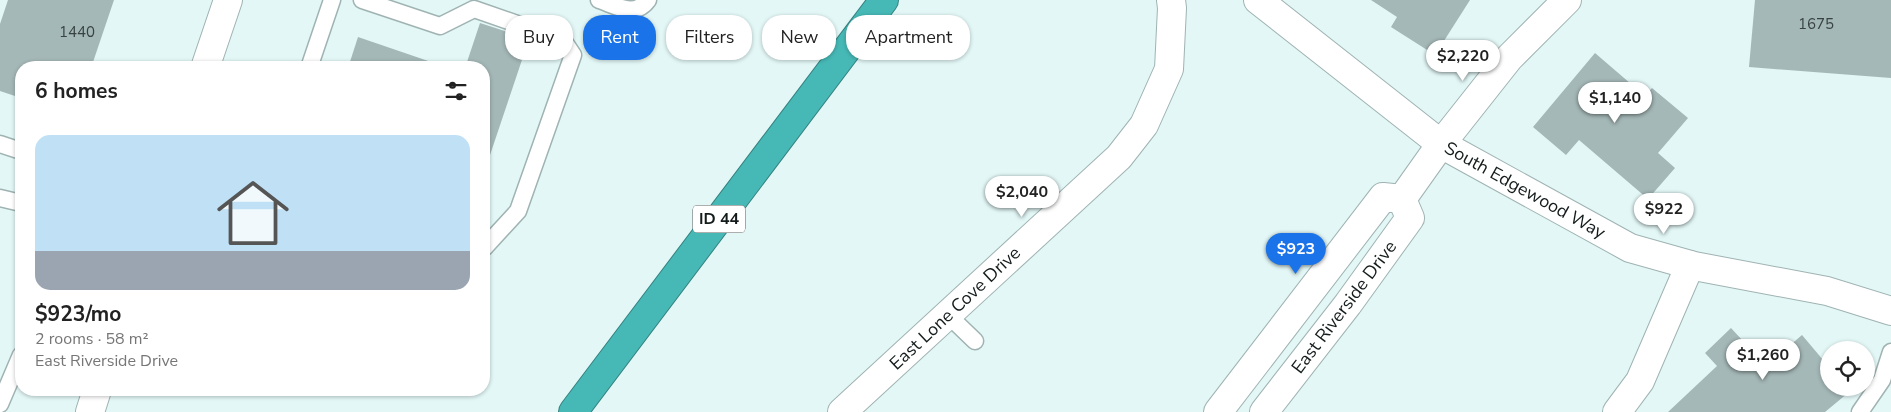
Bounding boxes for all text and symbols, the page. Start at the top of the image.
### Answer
house number: 1675 [1798,14,1834,34]
chip: Buy [505,15,573,60]
chip: Rent [583,15,656,60]
chip: Filters [666,15,752,60]
chip: New [762,15,836,60]
chip: Apartment [846,15,970,60]
house number: 1440 [59,22,95,42]
pin: $2,220 [1422,39,1504,82]
text: $2,220 [1437,45,1489,67]
text: 6 homes [35,77,118,105]
icon: filters [442,77,470,105]
pin: $1,140 [1574,82,1656,124]
text: $1,140 [1589,87,1641,109]
street label: South Edgewood Way [1440,136,1611,245]
icon: home [208,168,298,258]
pin: $2,040 [981,176,1063,218]
text: $2,040 [996,181,1048,203]
pin: $922 [1634,192,1694,235]
text: $922 [1645,198,1683,220]
road number: ID 44 [693,205,745,232]
pin: $923 [1266,232,1326,275]
street label: East Riverside Drive [1286,236,1402,378]
text: $923 [1277,238,1315,260]
street label: East Lone Cove Drive [884,241,1026,375]
text: $923/mo [35,300,121,328]
text: 2 rooms · 58 m² [35,328,148,350]
pin: $1,260 [1722,338,1804,381]
map controls [1820,341,1875,396]
button: locate [1820,341,1875,396]
text: $1,260 [1737,344,1789,366]
text: East Riverside Drive [35,350,178,372]

